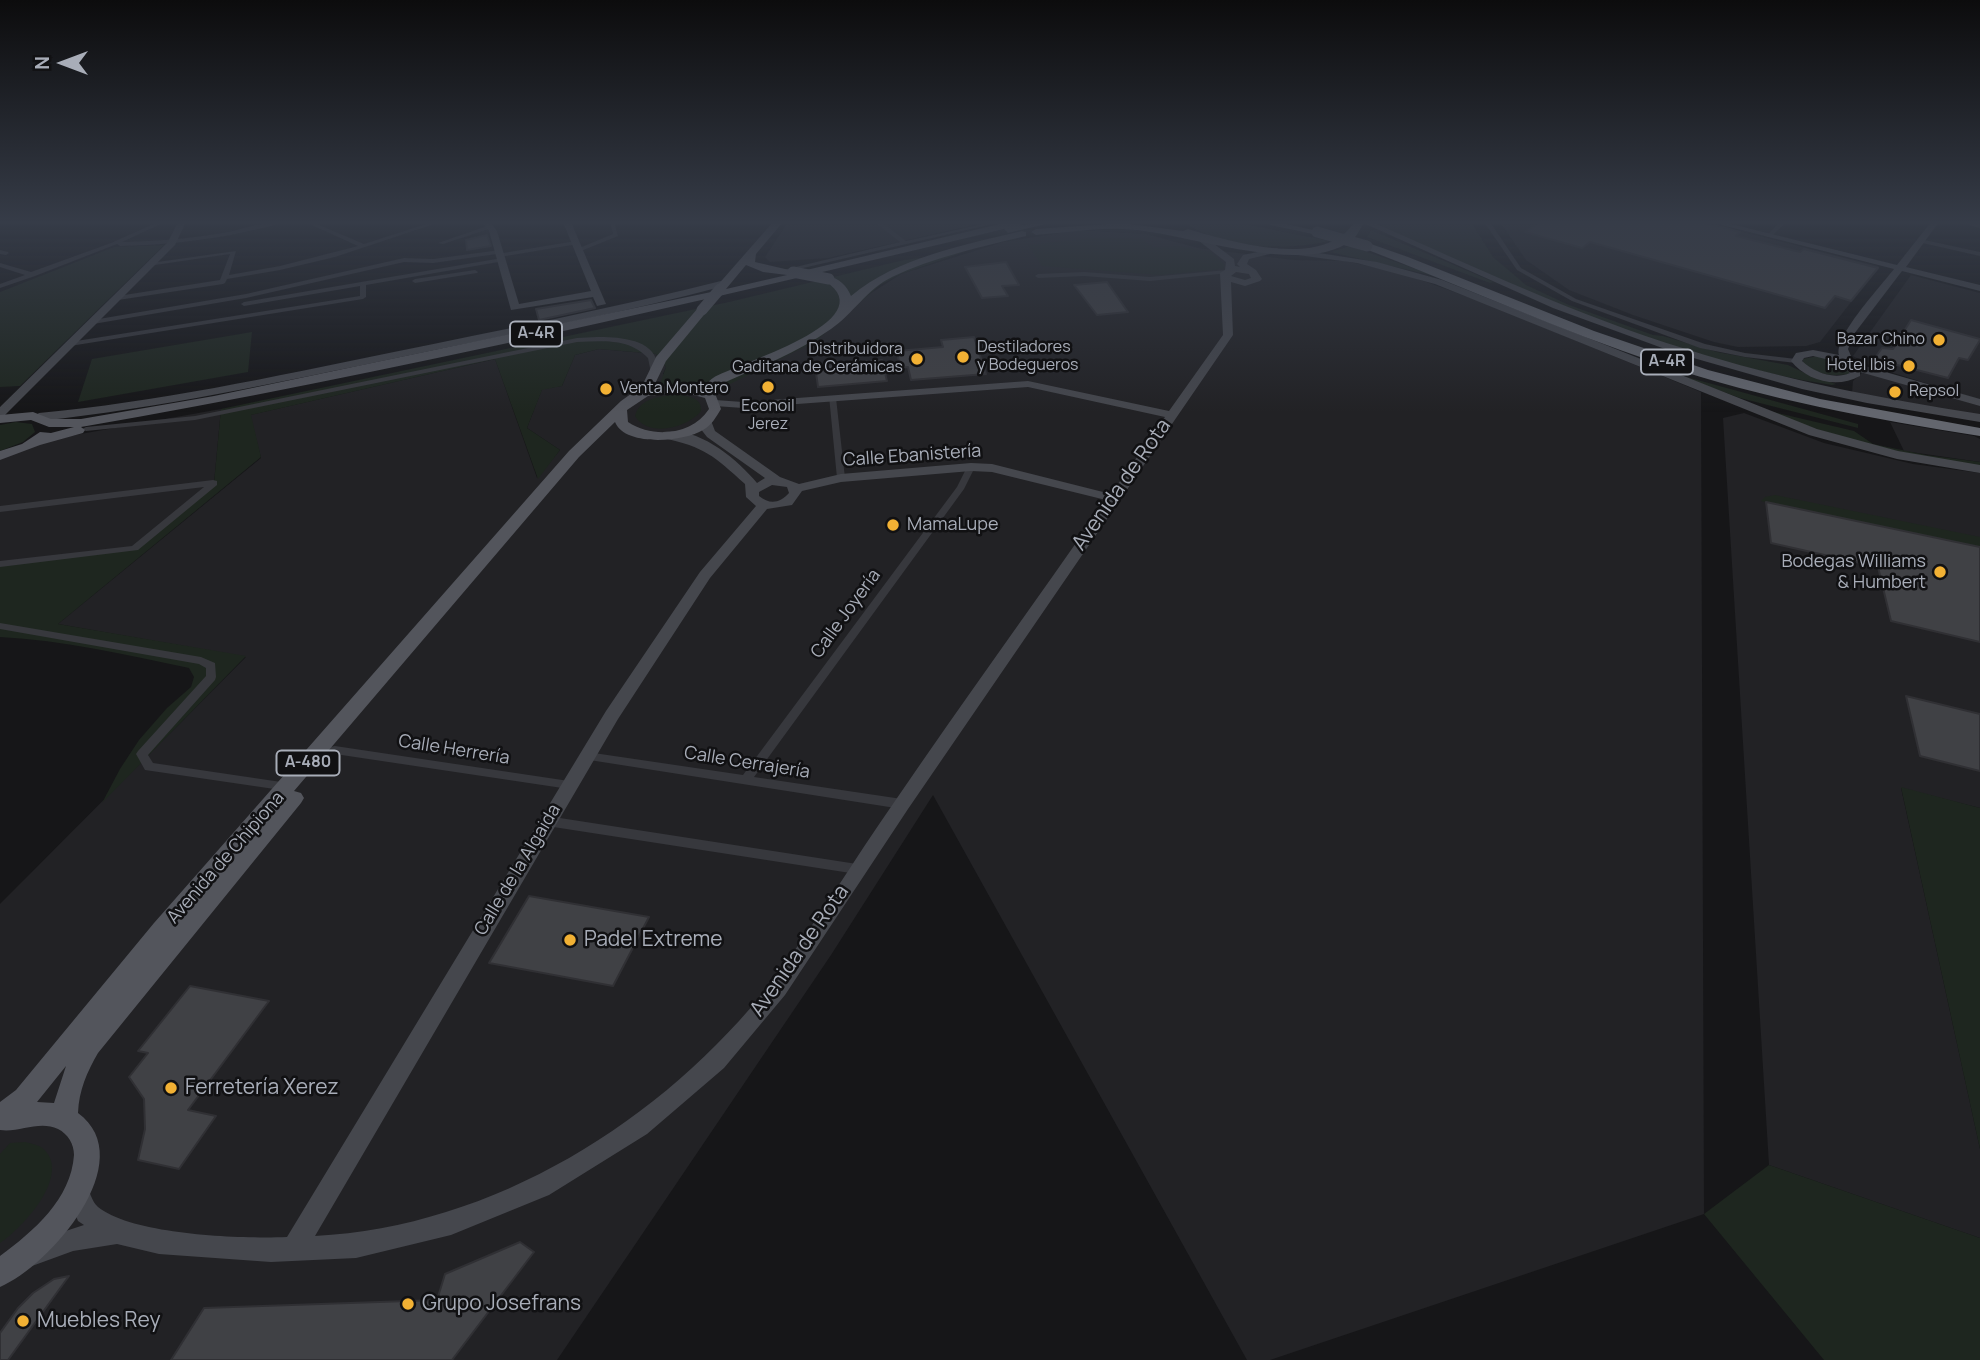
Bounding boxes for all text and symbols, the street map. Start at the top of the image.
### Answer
north arrow [28,28,98,98]
text: N [29,56,55,70]
road number: A-4R [510,322,562,346]
place label: Bazar Chino [1837,330,1925,350]
marker: Bazar Chino [1931,332,1947,348]
place label: Destiladores y Bodegueros [977,338,1078,376]
place label: Distribuidora Gaditana de Cerámicas [732,340,903,378]
marker: Destiladores y Bodegueros [955,349,971,365]
road number: A-4R [1641,350,1693,374]
marker: Distribuidora Gaditana de Cerámicas [909,351,925,367]
place label: Hotel Ibis [1827,356,1895,376]
marker: Hotel Ibis [1901,358,1917,374]
place label: Venta Montero [620,379,729,399]
marker: Econoil Jerez [760,379,776,395]
marker: Venta Montero [598,381,614,397]
place label: Repsol [1909,382,1959,402]
marker: Repsol [1887,384,1903,400]
place label: Econoil Jerez [741,397,795,435]
street label: Avenida de Rota [1067,414,1177,556]
street label: Calle Ebanistería [842,440,982,472]
place label: MamaLupe [907,514,998,536]
marker: MamaLupe [885,517,901,533]
place label: Bodegas Williams & Humbert [1781,551,1926,594]
marker: Bodegas Williams & Humbert [1932,564,1948,580]
street label: Calle Joyería [807,565,885,663]
street label: Calle Herrería [397,731,511,769]
street label: Calle Cerrajería [683,742,811,784]
road number: A-480 [276,750,340,776]
street label: Avenida de Chipiona [163,788,289,928]
street label: Calle de la Algaida [470,801,566,939]
street label: Avenida de Rota [745,880,855,1022]
place label: Padel Extreme [584,927,722,953]
marker: Padel Extreme [562,932,578,948]
place label: Ferretería Xerez [185,1075,339,1101]
marker: Ferretería Xerez [163,1080,179,1096]
place label: Grupo Josefrans [422,1291,581,1317]
marker: Grupo Josefrans [400,1296,416,1312]
place label: Muebles Rey [37,1308,161,1334]
marker: Muebles Rey [15,1313,31,1329]

